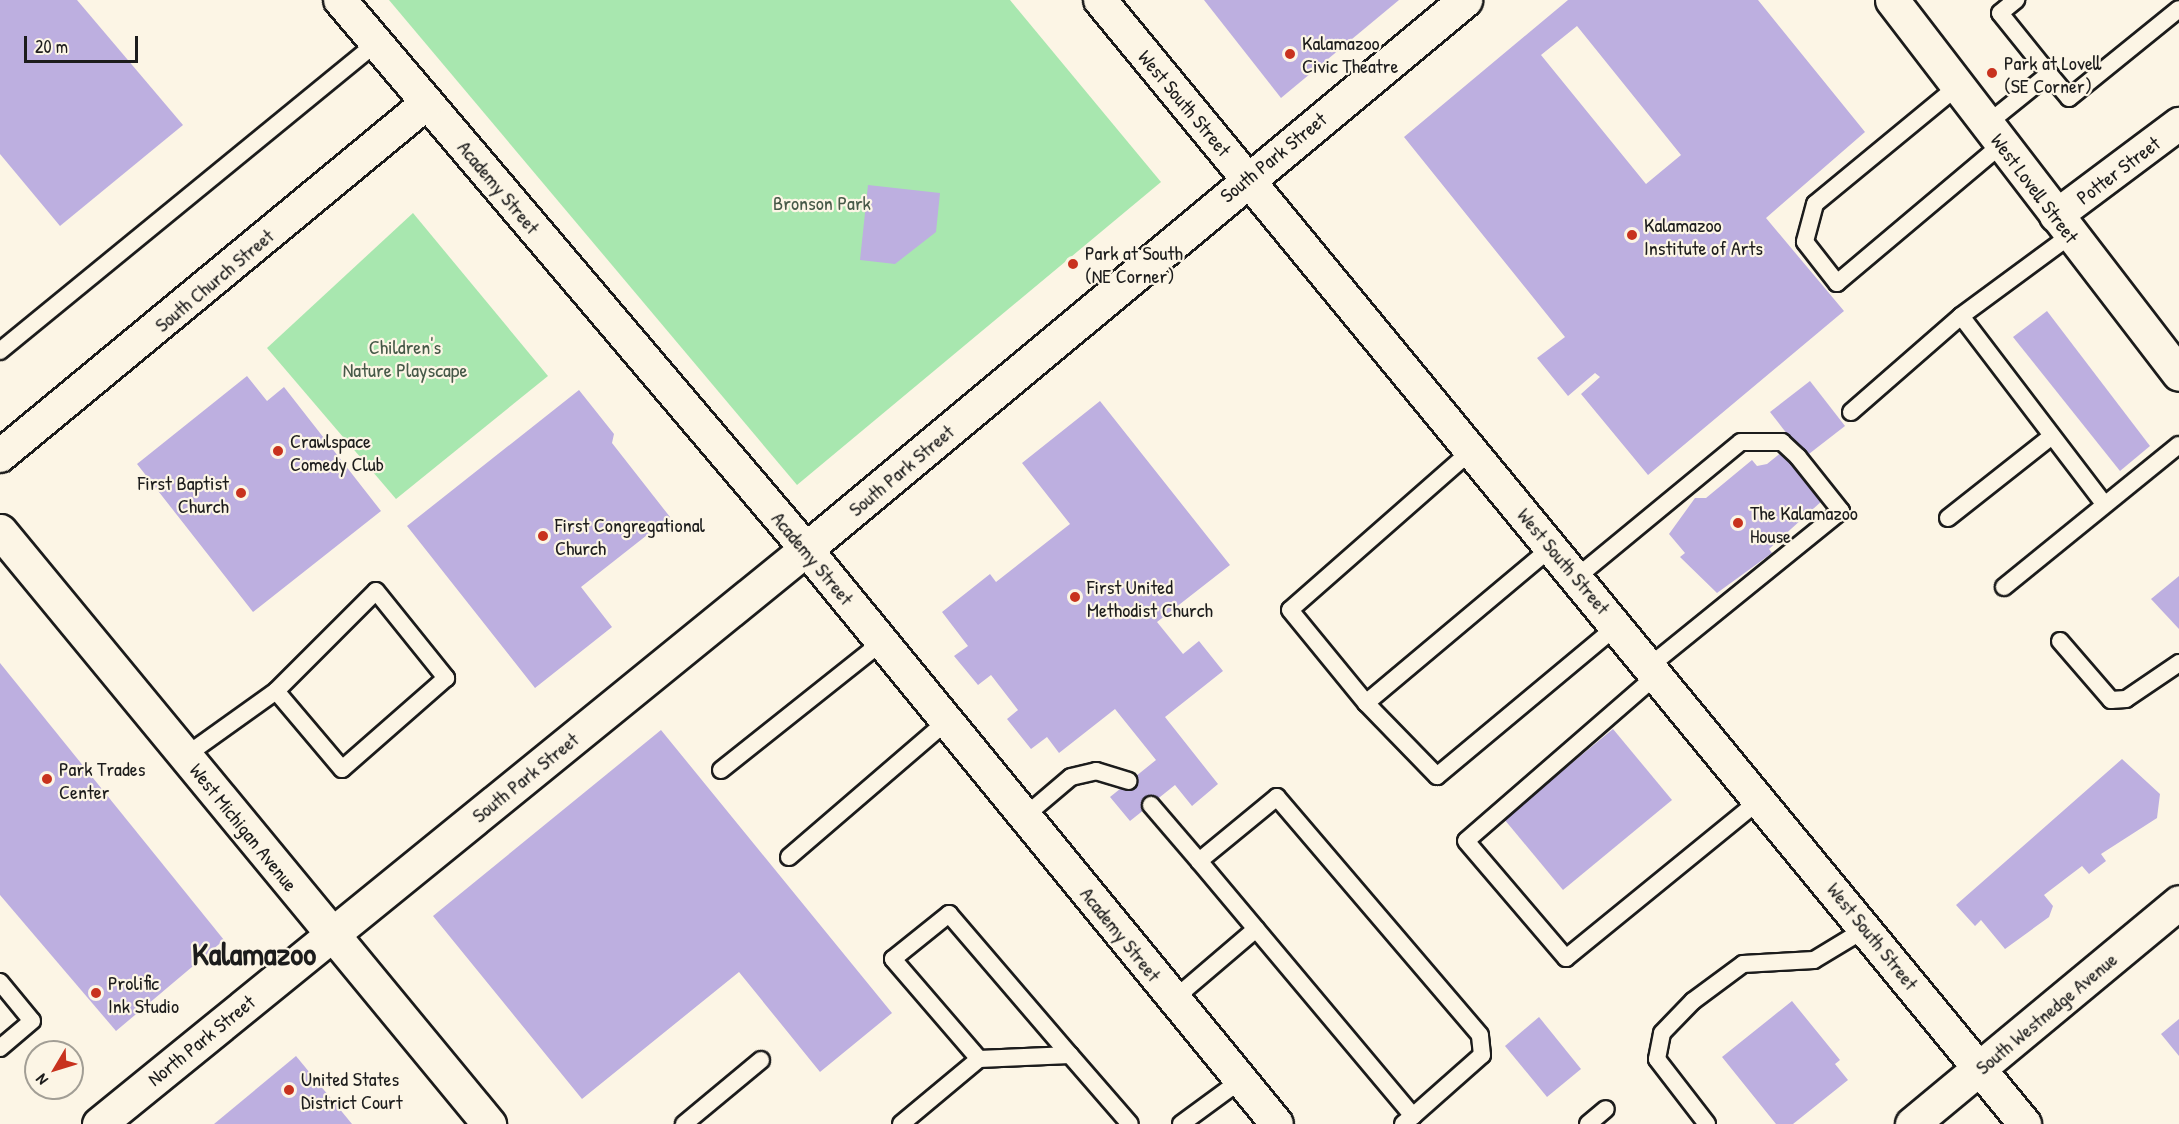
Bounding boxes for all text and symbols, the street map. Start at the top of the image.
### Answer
scale bar [27,24,141,62]
place label: Kalamazoo Civic Theatre [1302,30,1398,77]
text: 20 m [35,34,68,59]
street label: West South Street [1134,45,1236,161]
marker: Kalamazoo Civic Theatre [1283,47,1297,61]
place label: Park at Lovell (SE Corner) [2004,50,2101,97]
marker: Park at Lovell (SE Corner) [1985,66,1999,80]
street label: South Park Street [1215,107,1331,207]
street label: West Lovell Street [1986,129,2084,247]
street label: Potter Street [2072,131,2164,209]
street label: Academy Street [453,135,545,239]
park label: Bronson Park [773,190,871,214]
place label: Kalamazoo Institute of Arts [1644,212,1763,259]
street label: South Church Street [150,223,278,337]
marker: Kalamazoo Institute of Arts [1625,228,1639,242]
place label: Park at South (NE Corner) [1085,240,1183,287]
marker: Park at South (NE Corner) [1066,257,1080,271]
park label: Children's Nature Playscape [343,334,467,381]
street label: South Park Street [844,419,958,521]
place label: Crawlspace Comedy Club [290,428,384,475]
marker: Crawlspace Comedy Club [271,444,285,458]
place label: First Baptist Church [138,470,229,517]
marker: First Baptist Church [234,486,248,500]
place label: The Kalamazoo House [1750,500,1858,547]
street label: West South Street [1513,503,1615,619]
street label: Academy Street [767,506,859,610]
place label: First Congregational Church [555,512,705,559]
marker: The Kalamazoo House [1731,516,1745,530]
marker: First Congregational Church [536,529,550,543]
place label: First United Methodist Church [1087,574,1213,621]
marker: First United Methodist Church [1068,590,1082,604]
street label: South Park Street [467,727,583,827]
place label: Park Trades Center [59,756,145,803]
street label: West Michigan Avenue [185,758,303,896]
marker: Park Trades Center [40,772,54,786]
street label: West South Street [1822,877,1924,995]
street label: Academy Street [1076,882,1166,986]
district label: Kalamazoo [192,935,316,973]
street label: South Westnedge Avenue [1971,947,2121,1079]
place label: Prolific Ink Studio [108,970,179,1017]
marker: Prolific Ink Studio [89,986,103,1000]
street label: North Park Street [143,989,259,1091]
north arrow [24,1040,84,1100]
place label: United States District Court [301,1066,403,1113]
text: N [30,1070,53,1090]
marker: United States District Court [282,1083,296,1097]

